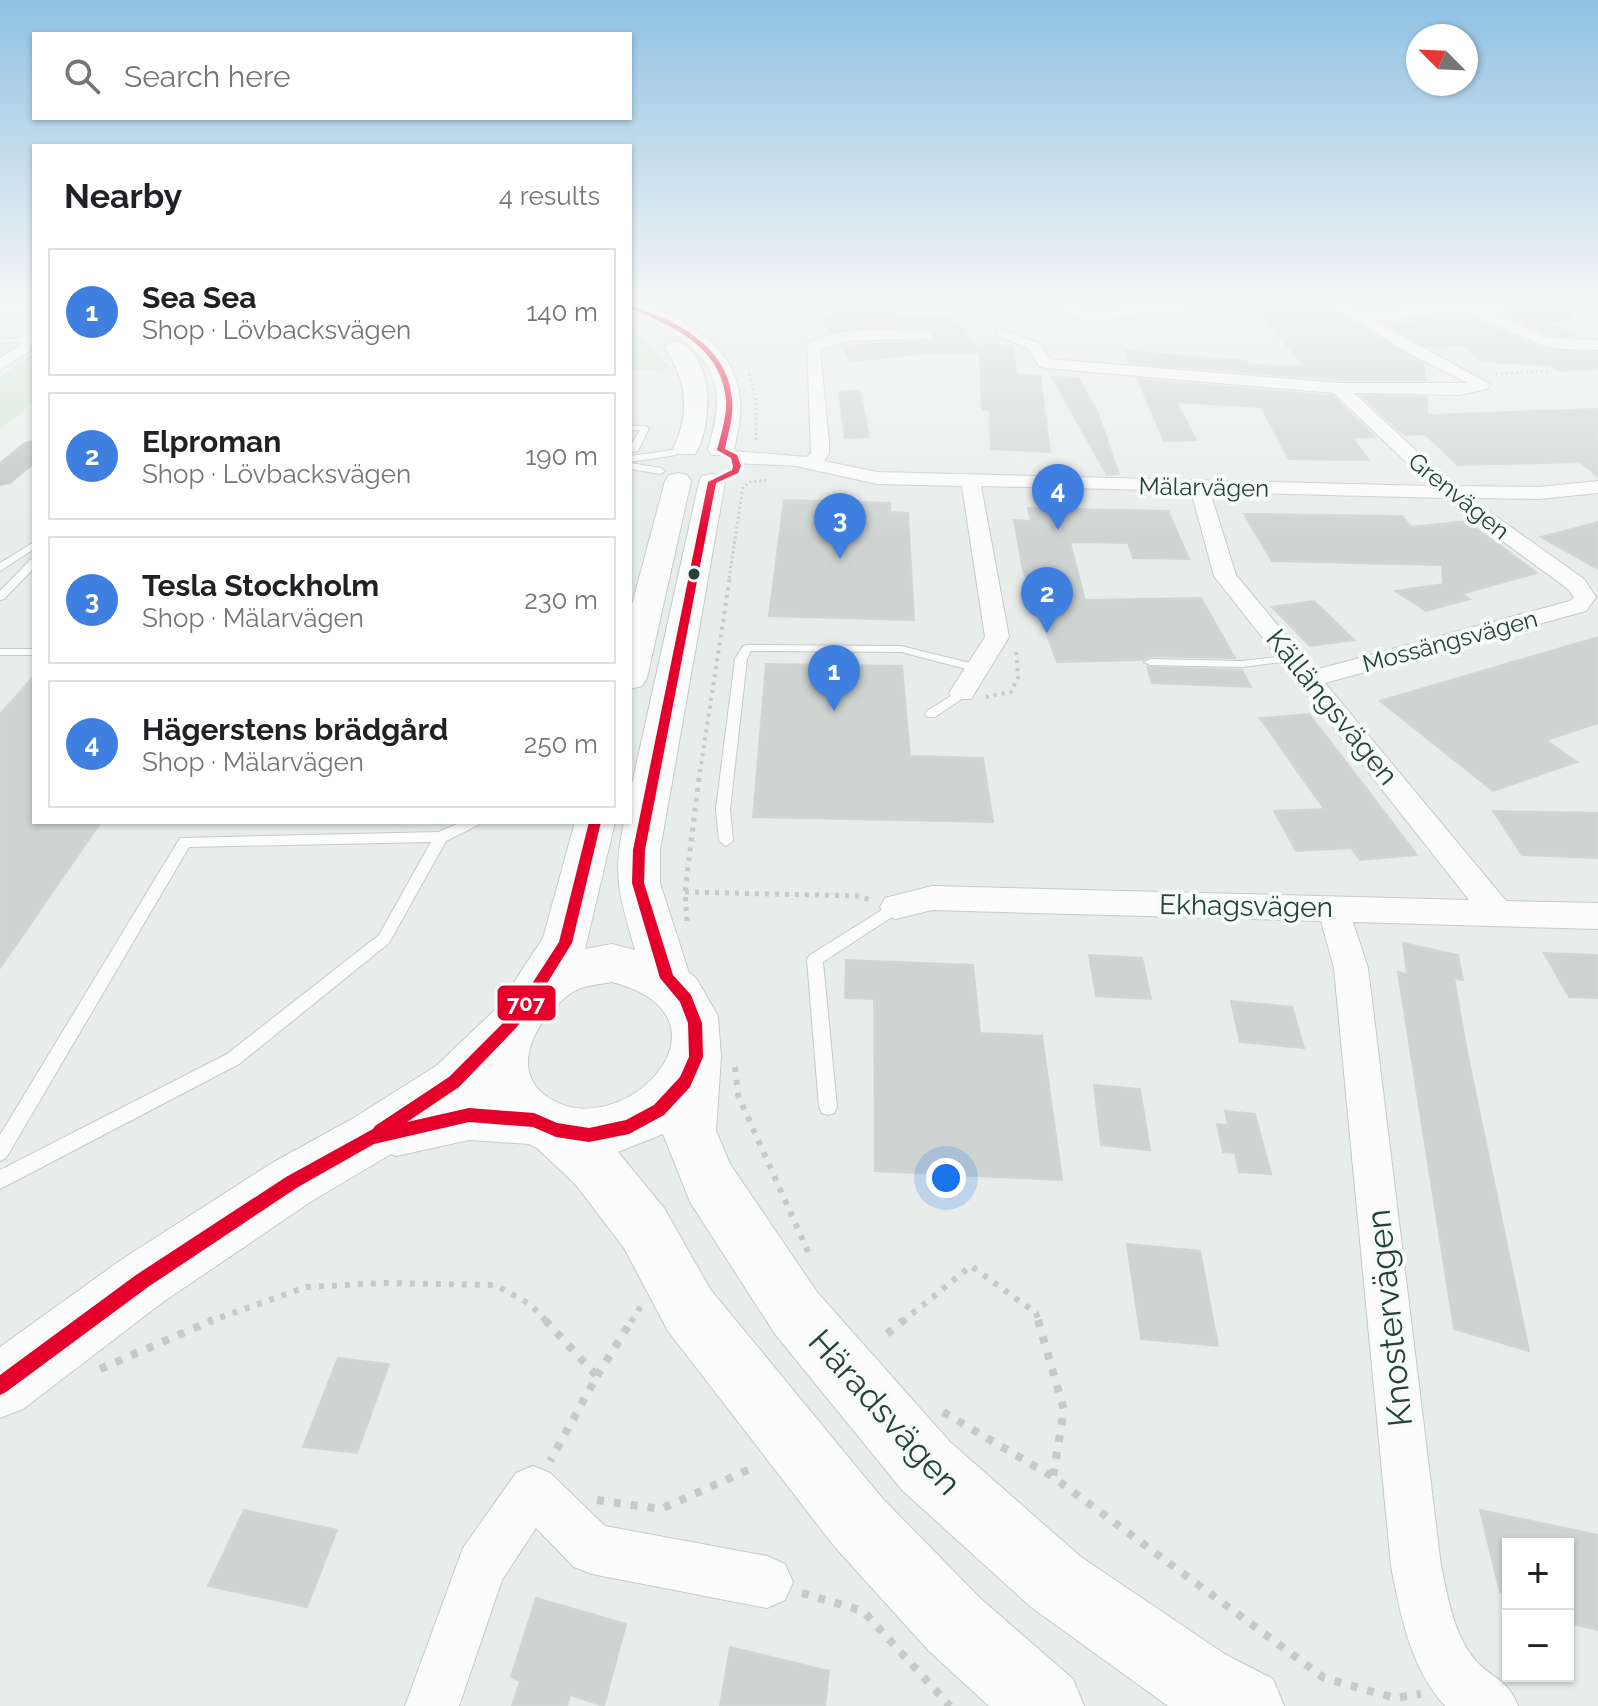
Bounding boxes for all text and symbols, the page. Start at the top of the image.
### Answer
north arrow [1406,24,1478,96]
search box [32,32,632,120]
icon: search [60,54,104,98]
text: Search here [124,59,291,94]
text: Nearby [64,176,182,216]
text: 4 results [499,181,600,211]
text: Sea Sea [142,280,256,315]
text: 1 [86,297,98,327]
text: 140 m [526,297,598,327]
text: Shop · Lövbacksvägen [142,315,411,345]
text: Elproman [142,424,281,459]
text: 2 [85,441,99,471]
text: 190 m [525,441,598,471]
street label: Grenvägen [1403,446,1515,546]
text: Shop · Lövbacksvägen [142,459,411,489]
pin: 4 [1032,464,1084,530]
street label: Mälarvägen [1138,471,1270,503]
pin: 3 [814,493,866,559]
unlabelled marker [686,566,702,582]
pin: 2 [1021,567,1073,633]
text: Tesla Stockholm [142,568,379,603]
text: 3 [85,585,99,615]
text: 230 m [524,585,598,615]
text: Shop · Mälarvägen [142,603,364,633]
street label: Mossängsvägen [1359,604,1541,678]
street label: Källängsvägen [1259,623,1405,791]
pin: 1 [808,645,860,711]
text: Hägerstens brädgård [142,712,448,747]
text: 4 [85,729,99,759]
text: 250 m [524,729,598,759]
text: Shop · Mälarvägen [142,747,364,777]
street label: Ekhagsvägen [1159,888,1333,924]
line badge: 707 [496,984,557,1022]
text: 707 [507,990,546,1016]
your location [926,1158,966,1198]
street label: Knostervägen [1358,1207,1420,1429]
street label: Häradsvägen [801,1321,969,1503]
map controls [1502,1538,1574,1682]
button: + [1502,1538,1574,1610]
button: − [1502,1610,1574,1682]

